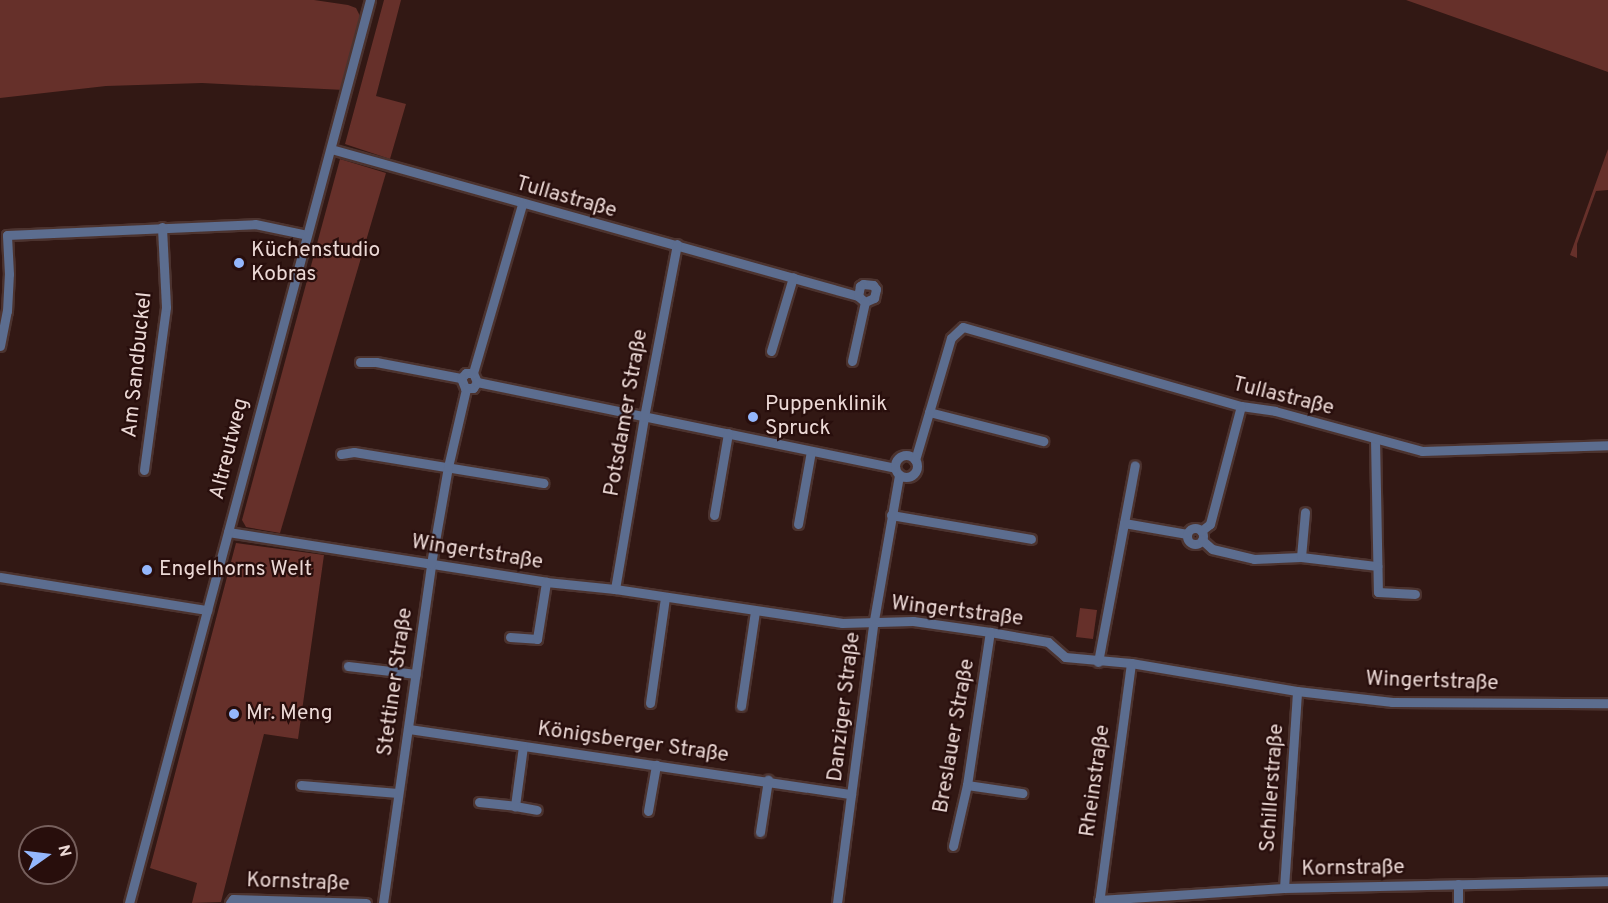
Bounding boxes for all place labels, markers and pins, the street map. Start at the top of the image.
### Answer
place label: Küchenstudio Kobras [251,238,380,288]
marker: Küchenstudio Kobras [232,256,246,270]
place label: Puppenklinik Spruck [765,392,887,442]
marker: Puppenklinik Spruck [746,410,760,424]
place label: Engelhorns Welt [159,557,313,583]
marker: Engelhorns Welt [140,563,154,577]
place label: Mr. Meng [246,701,332,727]
marker: Mr. Meng [227,707,241,721]

